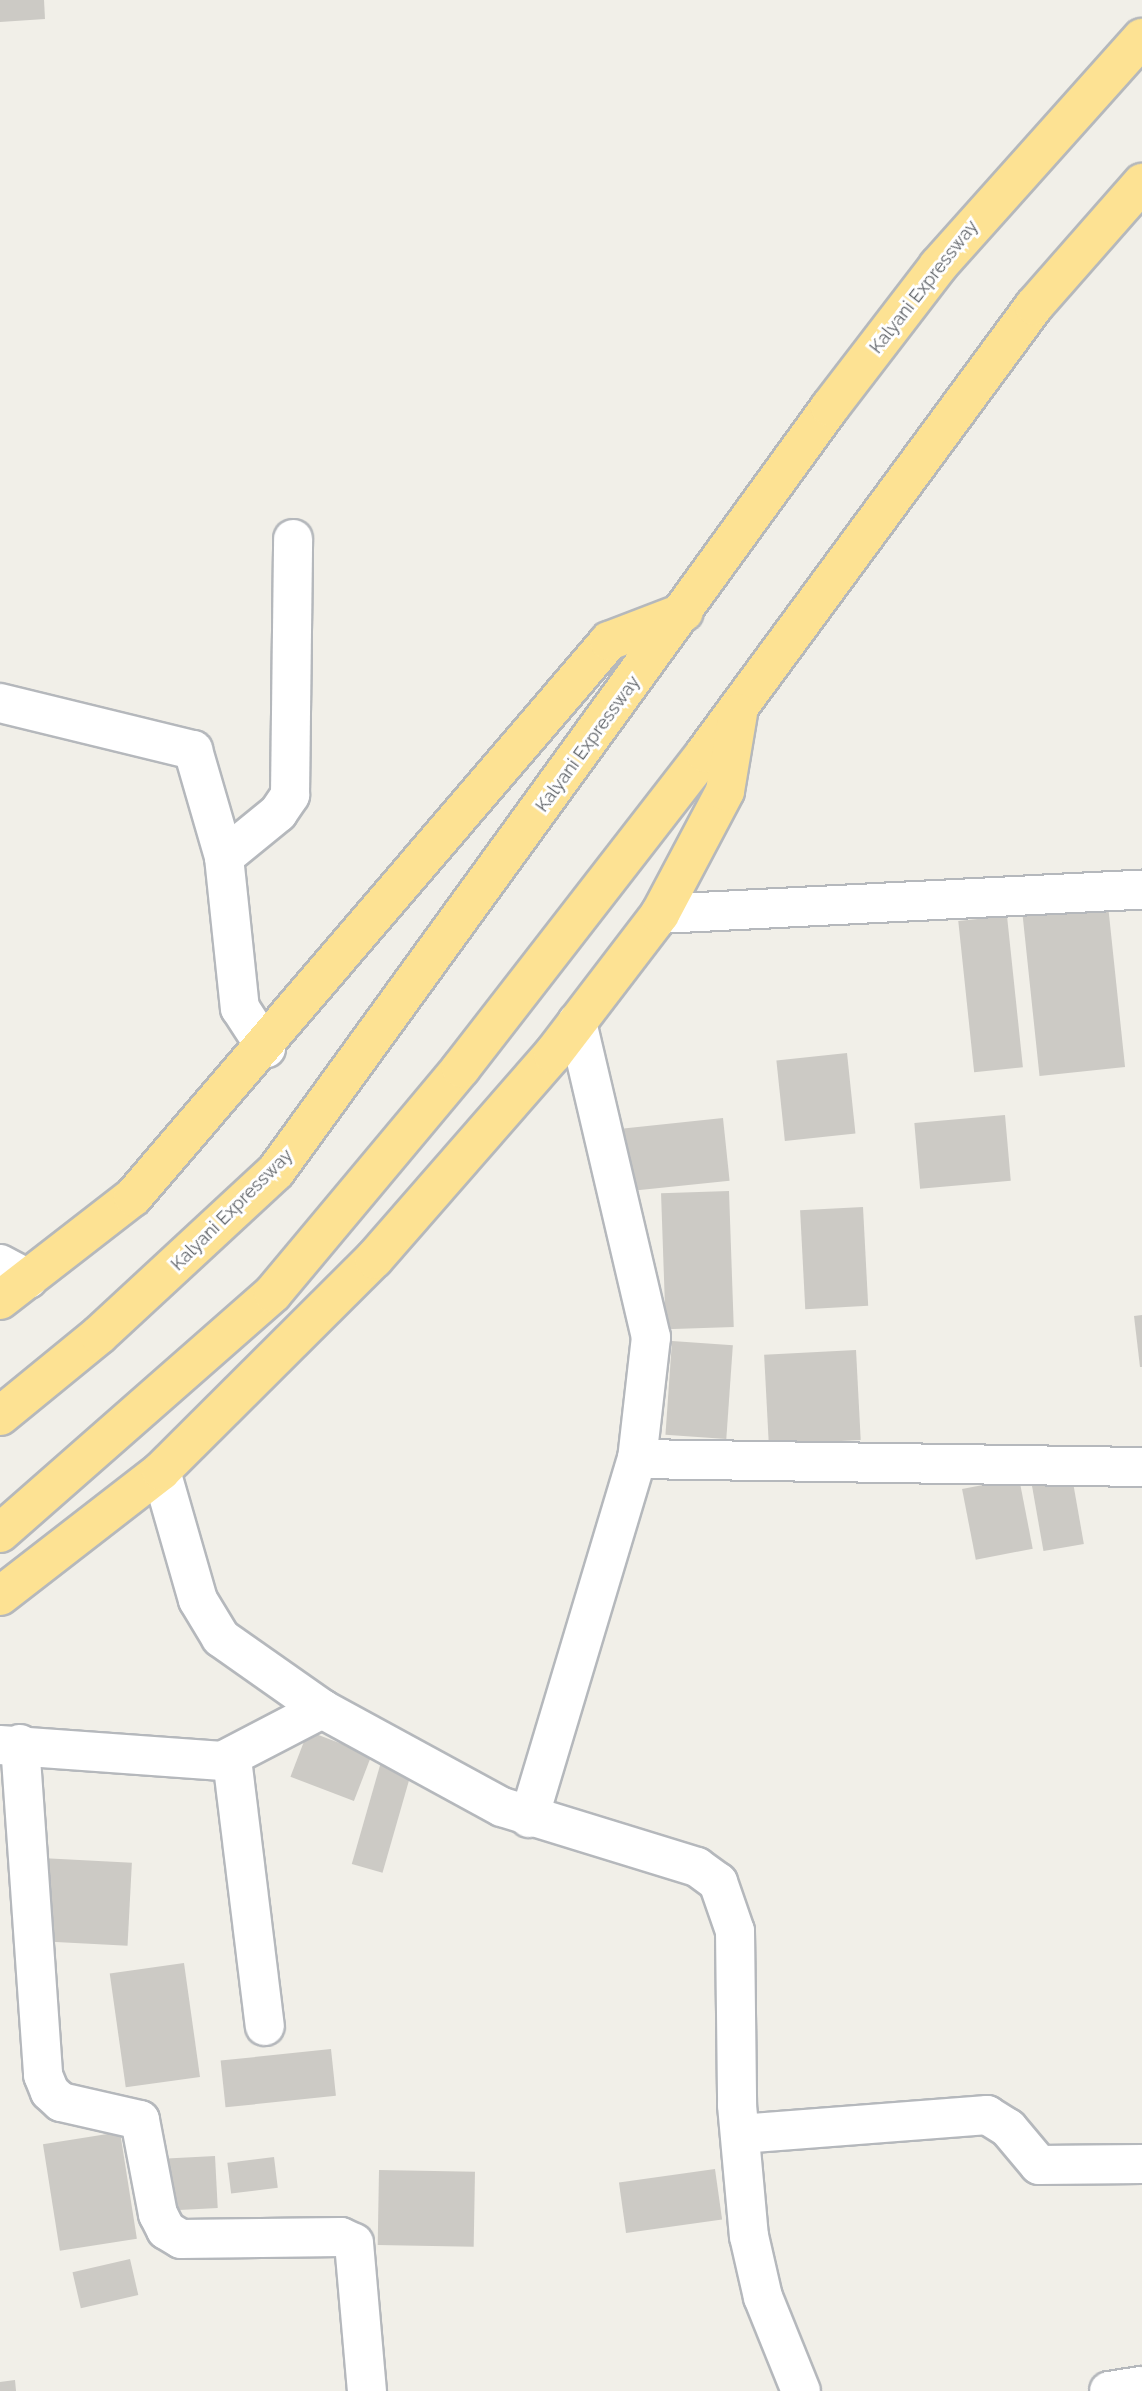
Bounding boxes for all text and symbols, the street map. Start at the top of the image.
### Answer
street label: Kalyani Expressway [865,216,983,358]
street label: Kalyani Expressway [531,672,645,816]
street label: Kalyani Expressway [167,1145,297,1275]

